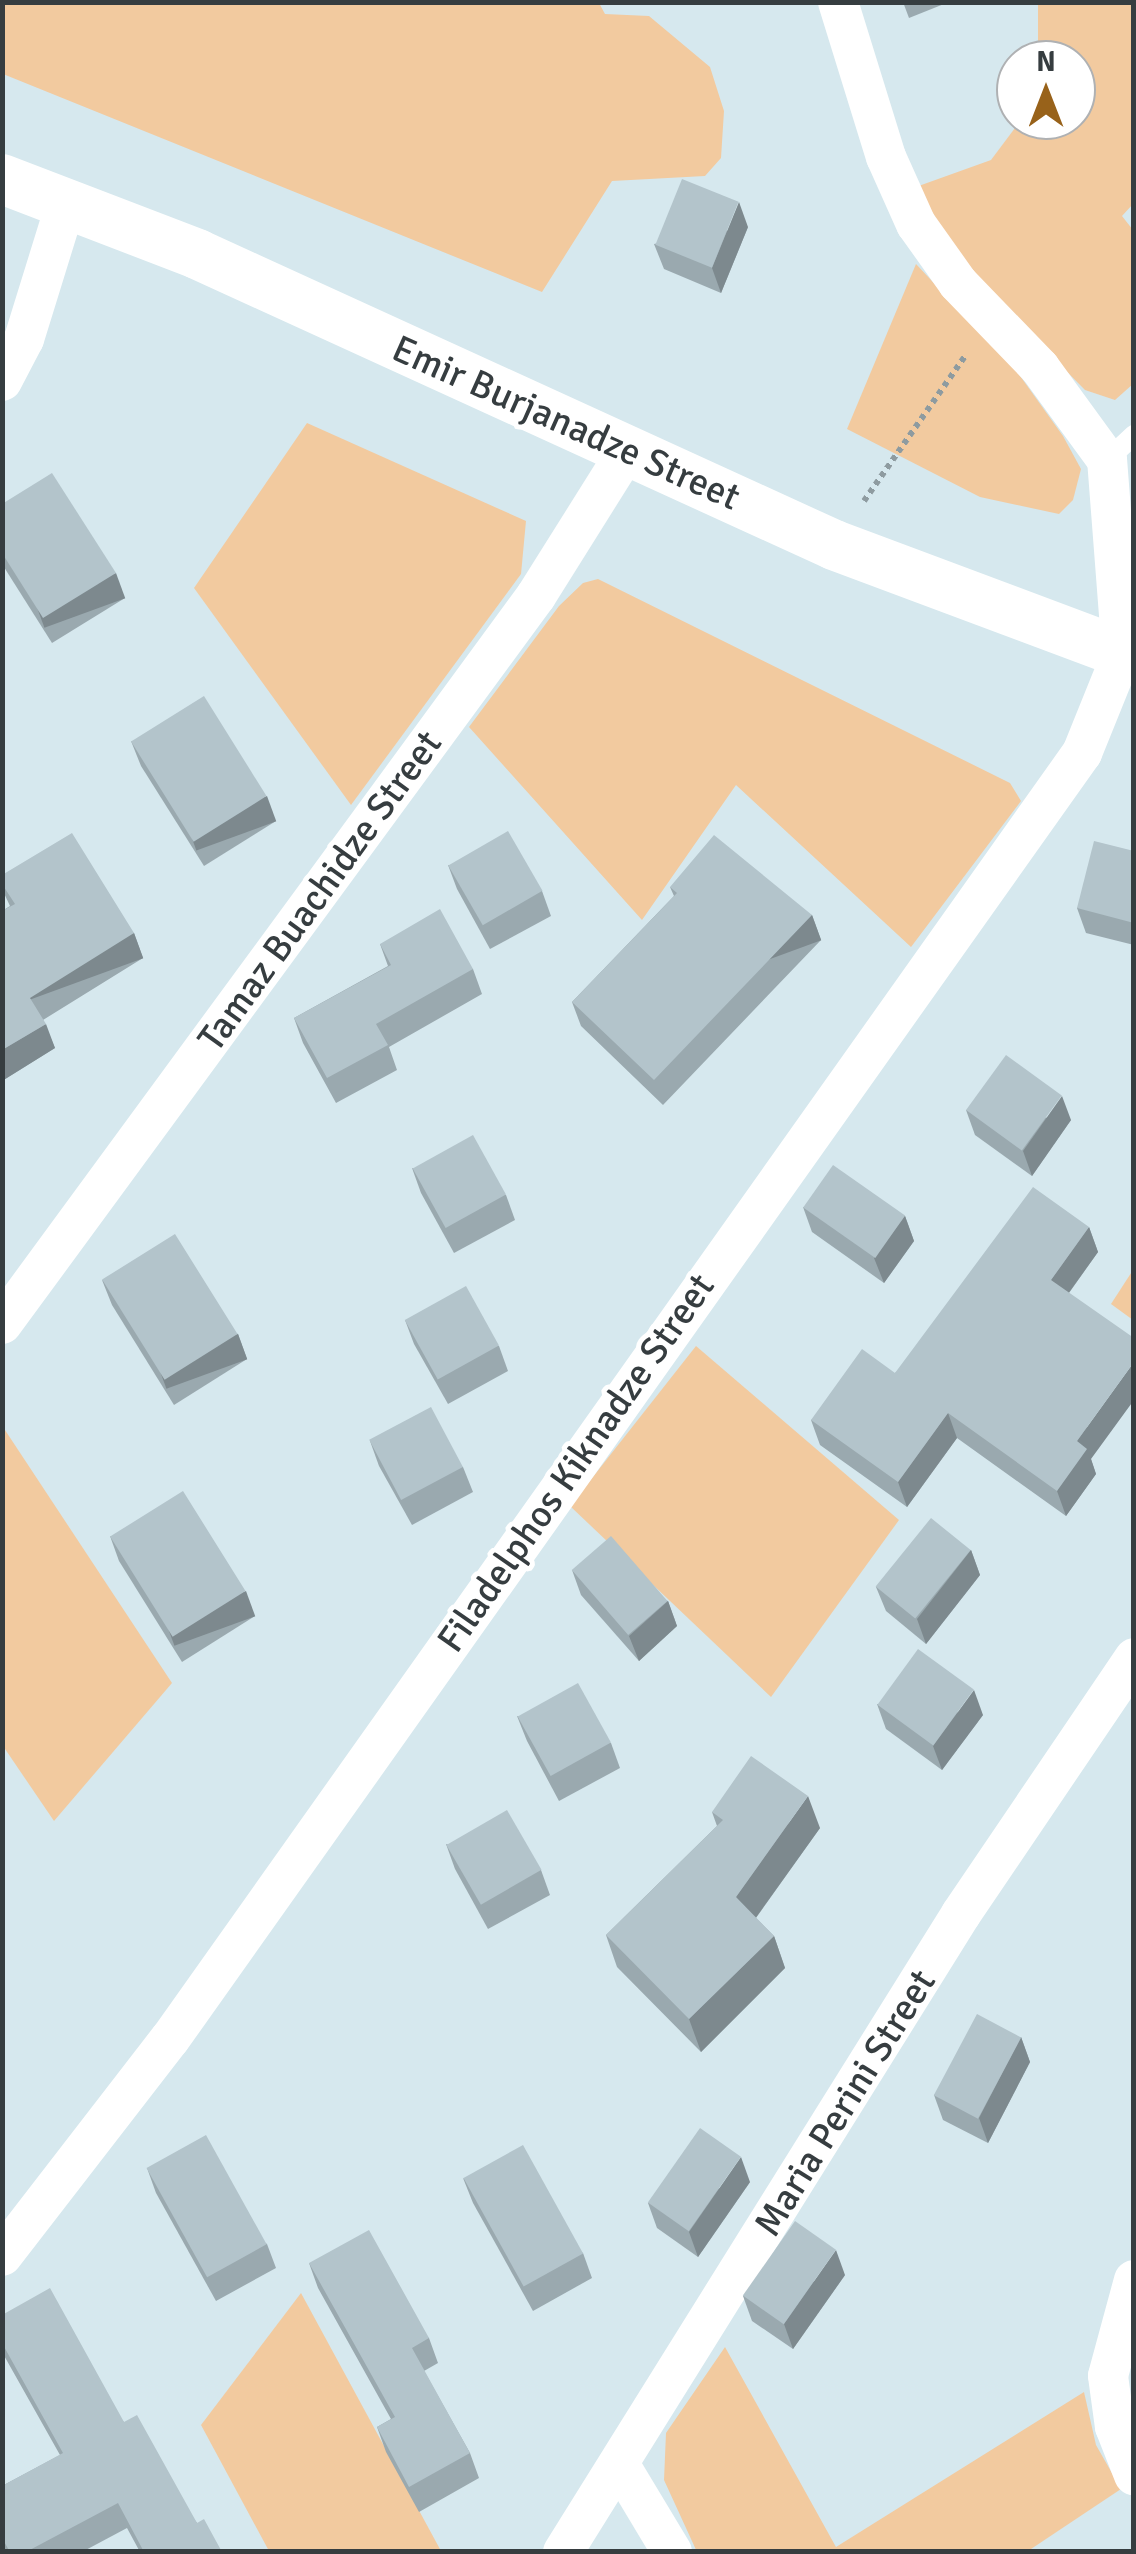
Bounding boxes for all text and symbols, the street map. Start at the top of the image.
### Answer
north arrow [996,40,1096,140]
text: N [1036,45,1056,79]
street label: Emir Burjanadze Street [385,326,747,520]
street label: Tamaz Buachidze Street [188,722,452,1060]
street label: Filadelphos Kiknadze Street [428,1265,724,1661]
street label: Maria Perini Street [745,1961,945,2245]

